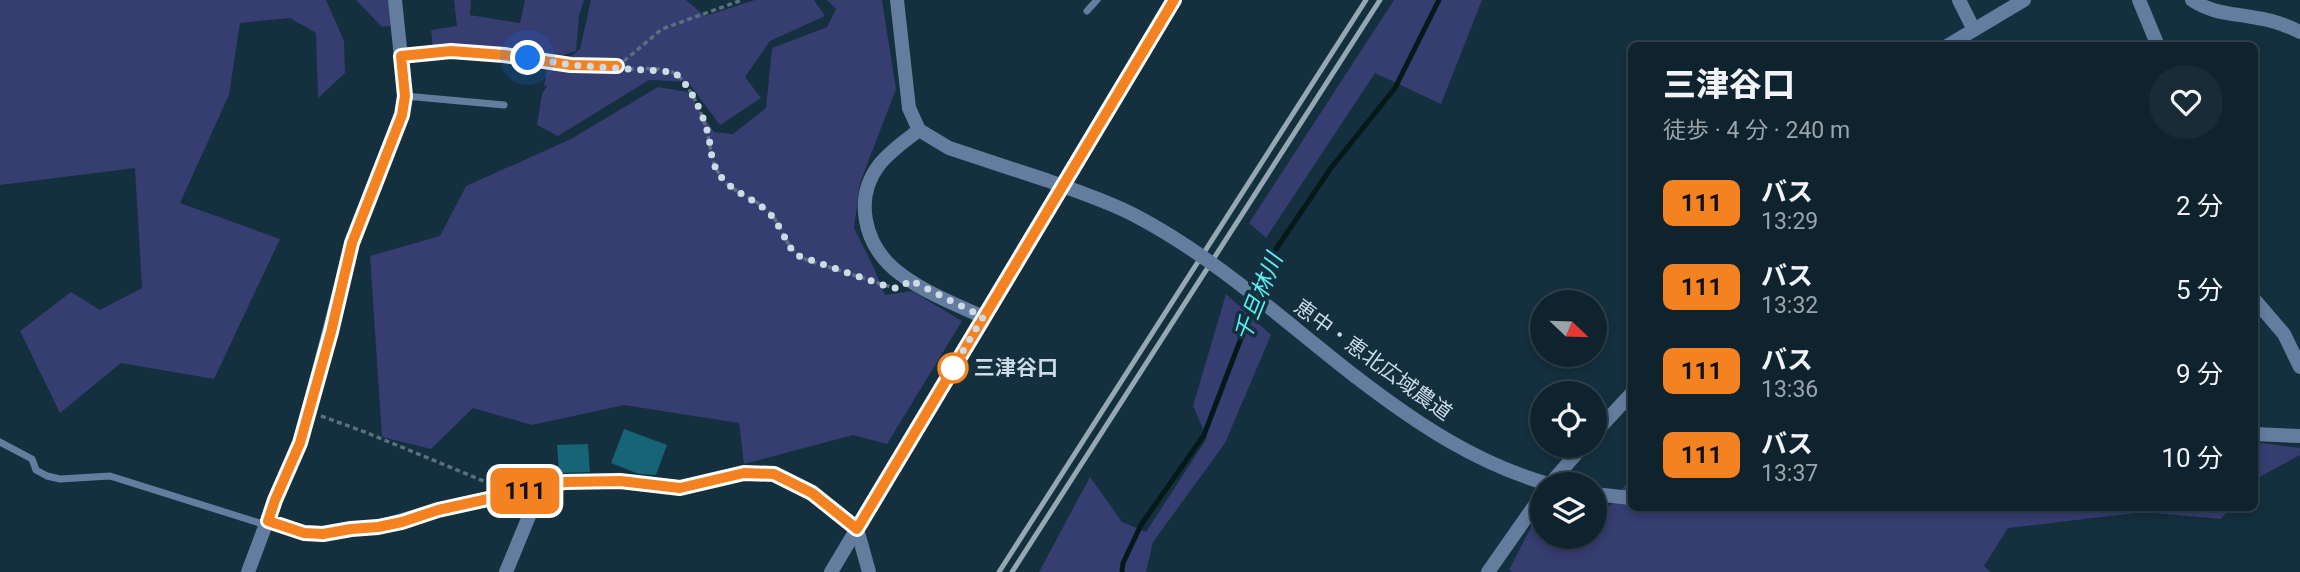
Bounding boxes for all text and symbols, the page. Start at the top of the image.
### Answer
your location [510,40,545,75]
text: 三津谷口 [1663,65,1795,104]
button: heart [2149,65,2223,139]
text: 徒歩 · 4 分 · 240 m [1663,117,1850,144]
text: バス [1761,177,1813,207]
text: 111 [1681,189,1722,217]
text: 2 分 [2176,191,2223,221]
text: 13:29 [1761,208,1818,235]
water label: 千旦林川 [1229,247,1289,345]
text: バス [1761,261,1813,291]
text: 111 [1681,273,1722,301]
text: 5 分 [2176,275,2223,305]
north arrow [1530,290,1606,368]
map controls [1530,290,1607,549]
text: 13:32 [1761,292,1818,319]
street label: 恵中・恵北広域農道 [1289,295,1457,425]
text: バス [1761,345,1813,375]
marker: 三津谷口 [938,353,968,383]
place label: 三津谷口 [974,356,1058,380]
text: 111 [1681,357,1722,385]
text: 9 分 [2176,359,2223,389]
text: 13:36 [1761,376,1818,403]
button: locate [1530,381,1607,458]
text: バス [1761,429,1813,459]
text: 111 [1681,441,1722,469]
text: 10 分 [2161,443,2223,473]
text: 13:37 [1761,460,1818,487]
line badge: 111 [485,468,565,514]
button: layers [1530,472,1607,549]
text: 111 [504,477,546,505]

